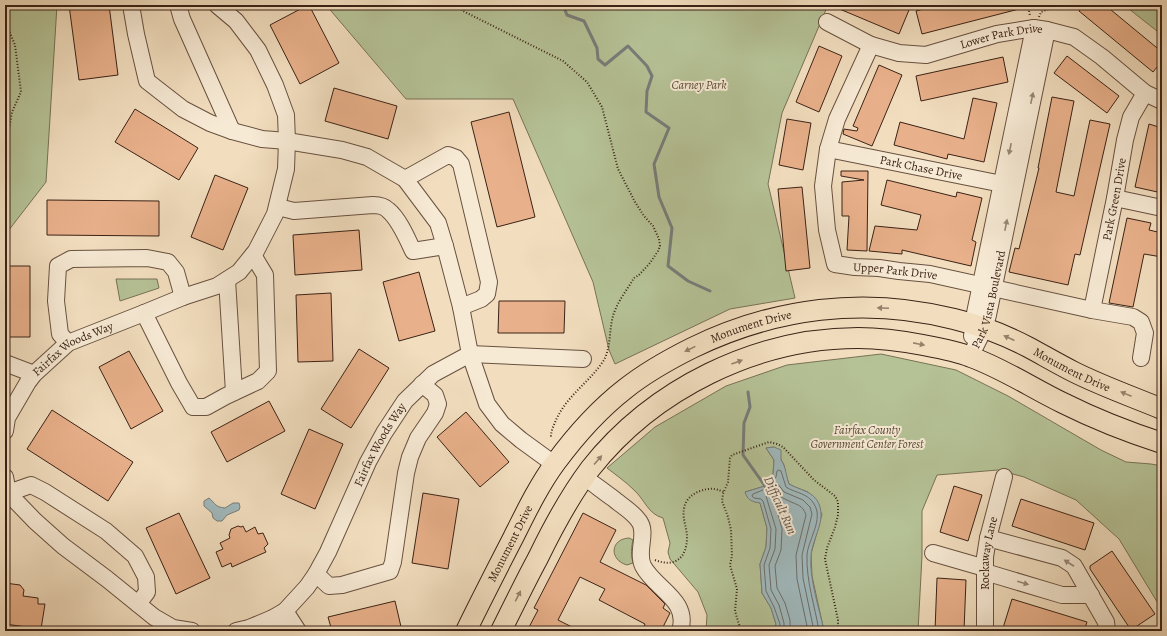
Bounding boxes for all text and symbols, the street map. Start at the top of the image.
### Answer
street label: Lower Park Drive [958,20,1044,52]
park label: Carney Park [671,77,727,93]
one-way arrow [1030,92,1036,104]
one-way arrow [1006,143,1012,155]
street label: Park Chase Drive [878,152,964,184]
street label: Park Green Drive [1098,157,1130,242]
one-way arrow [1004,219,1010,231]
street label: Park Vista Boulevard [967,248,1009,351]
street label: Upper Park Drive [853,259,939,283]
one-way arrow [876,305,889,311]
street label: Monument Drive [708,307,793,347]
street label: Fairfax Woods Way [29,318,116,380]
one-way arrow [1003,335,1015,341]
one-way arrow [913,342,925,348]
street label: Monument Drive [1030,343,1113,395]
one-way arrow [684,346,696,352]
one-way arrow [731,358,743,364]
one-way arrow [1120,391,1131,397]
street label: Fairfax Woods Way [350,399,410,489]
park label: Fairfax County Government Center Forest [810,422,924,452]
one-way arrow [593,455,602,465]
water label: Difficult Run [760,473,801,537]
street label: Monument Drive [484,502,536,585]
street label: Rockaway Lane [976,515,1001,590]
one-way arrow [1064,559,1074,567]
one-way arrow [1017,580,1029,586]
one-way arrow [515,590,521,602]

